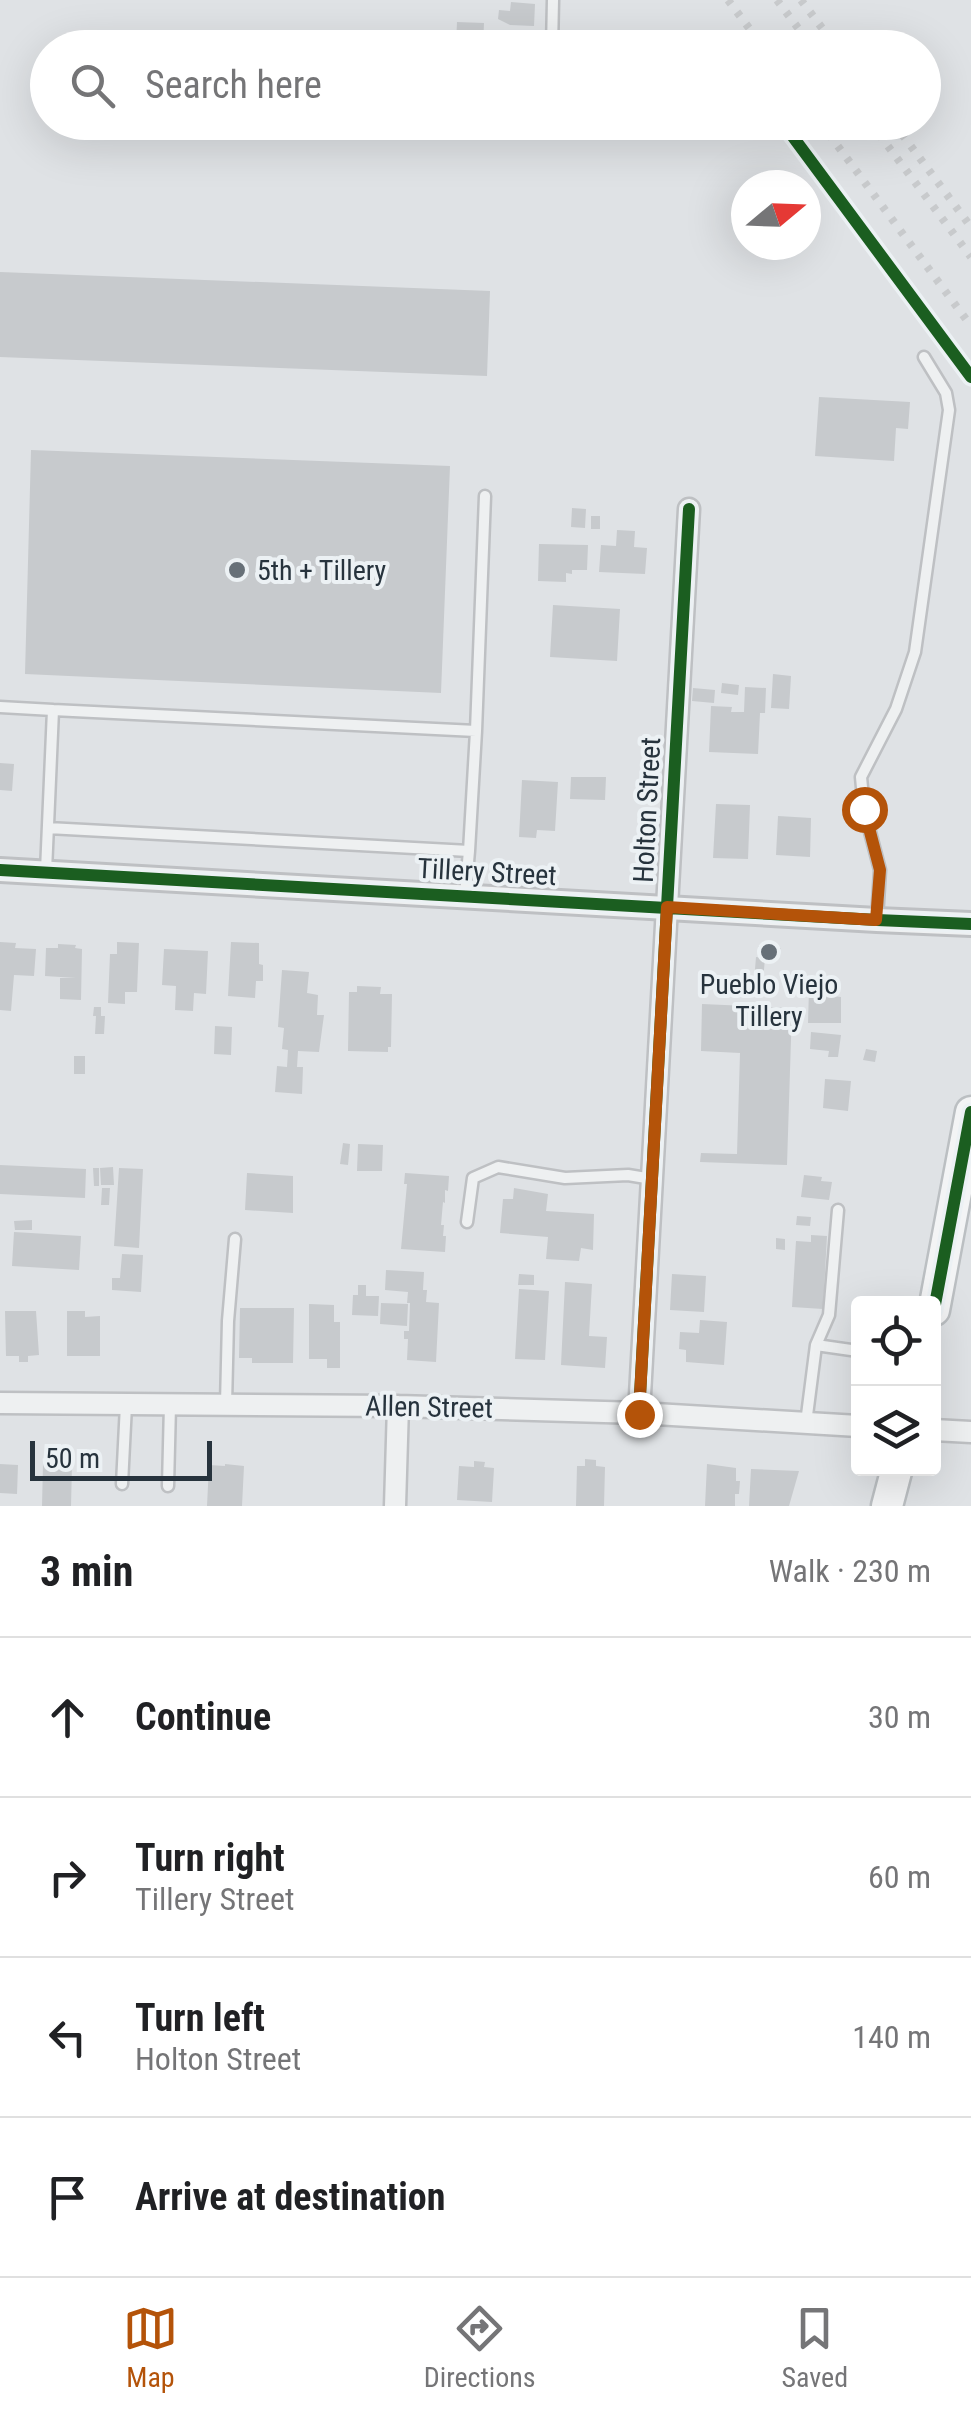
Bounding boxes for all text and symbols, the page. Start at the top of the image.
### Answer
search box [30,30,941,140]
icon: search [65,58,120,113]
text: Search here [145,63,322,107]
north arrow [731,170,821,260]
place label: 5th + Tillery [257,554,387,587]
marker: 5th + Tillery [226,559,248,581]
street label: Holton Street [627,736,667,884]
route start [842,787,888,833]
street label: Tillery Street [417,852,557,892]
marker: Pueblo Viejo Tillery [758,941,780,963]
place label: Pueblo Viejo Tillery [700,968,838,1033]
map controls [851,1296,941,1476]
button: locate [851,1296,941,1386]
button: layers [851,1386,941,1476]
street label: Allen Street [365,1389,493,1425]
route end [617,1392,663,1438]
scale bar [30,1436,212,1480]
text: 50 m [45,1442,100,1475]
text: 3 min [40,1547,133,1596]
text: Walk · 230 m [769,1552,931,1590]
icon: ahead [40,1690,95,1745]
text: Continue [135,1695,271,1739]
text: 30 m [868,1698,931,1736]
text: Turn right [135,1836,285,1880]
icon: right [40,1850,95,1905]
text: 60 m [868,1858,931,1896]
text: Tillery Street [135,1880,294,1918]
text: Turn left [135,1996,265,2040]
icon: left [40,2010,95,2065]
text: 140 m [852,2018,931,2056]
text: Holton Street [135,2040,301,2078]
icon: arrive [40,2170,95,2225]
text: Arrive at destination [135,2175,445,2219]
tab: Map [123,2301,178,2394]
tab: Directions [424,2301,536,2394]
tab: Saved [781,2301,848,2394]

